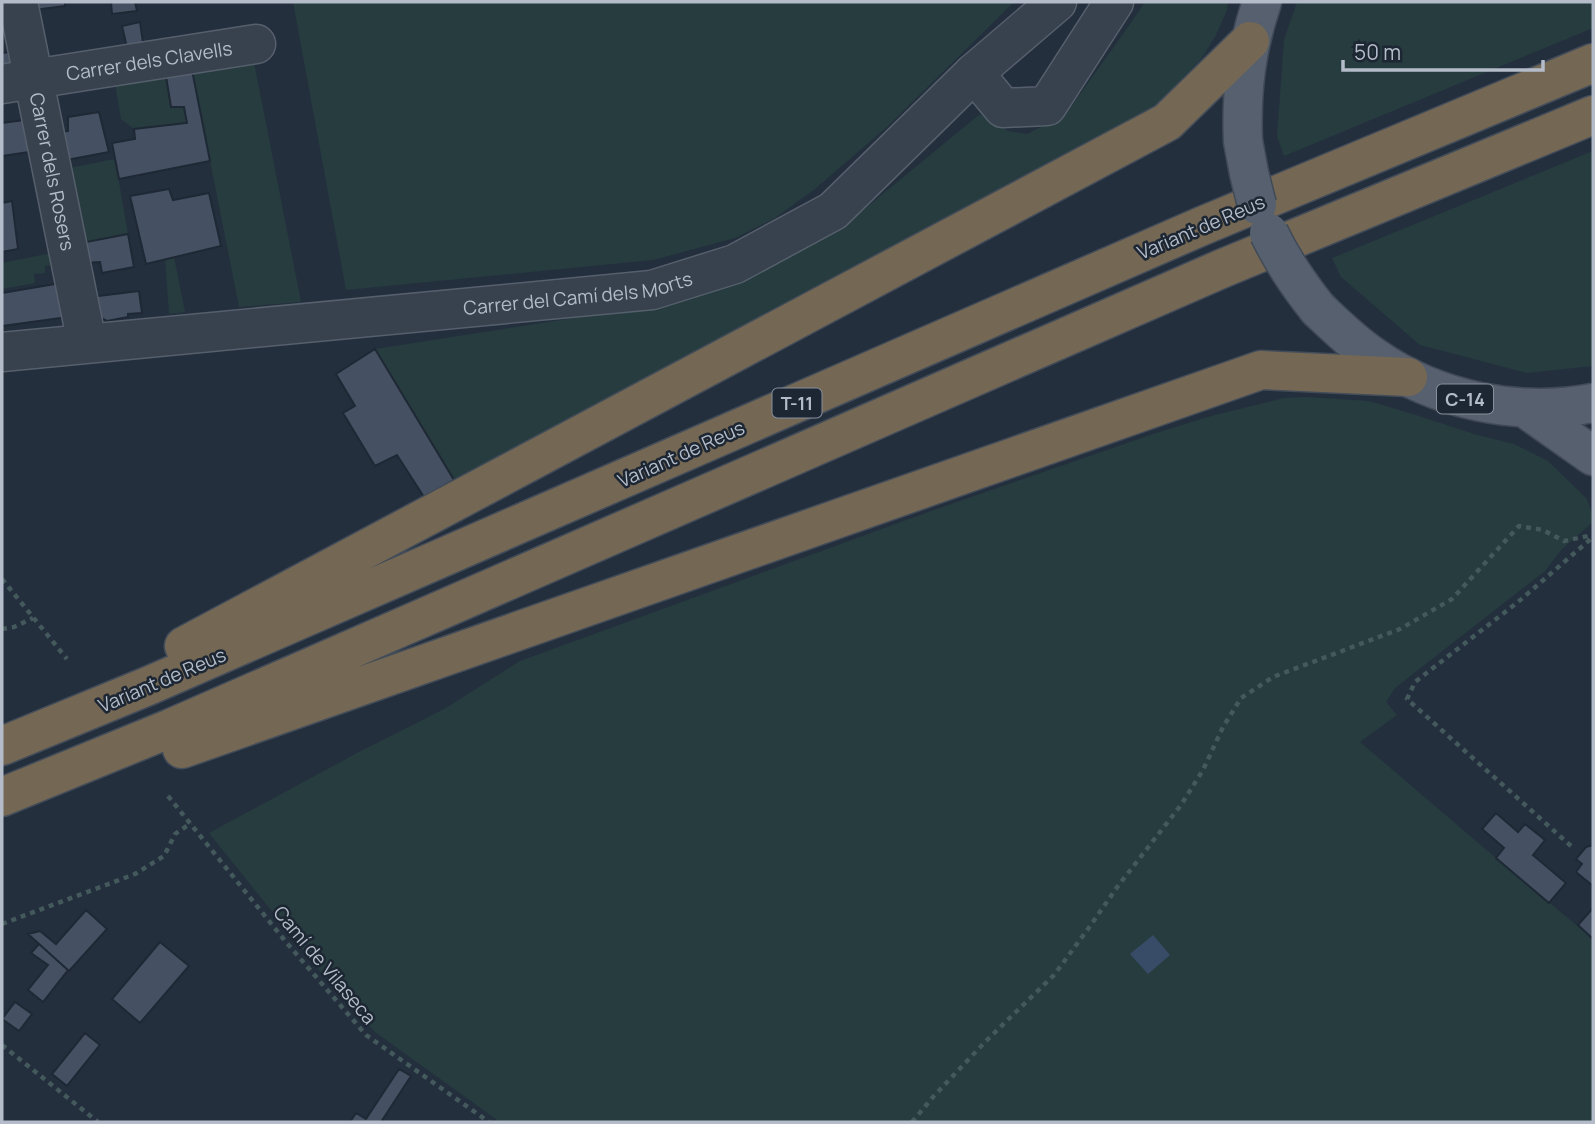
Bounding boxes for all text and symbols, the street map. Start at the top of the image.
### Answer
scale bar [1343,28,1542,72]
street label: Carrer dels Clavells [64,35,234,87]
text: 50 m [1354,38,1401,66]
street label: Carrer dels Rosers [24,90,81,253]
street label: Variant de Reus [1133,188,1269,266]
street label: Carrer del Camí dels Morts [462,265,696,321]
road number: C-14 [1437,384,1493,414]
road number: T-11 [772,388,822,418]
street label: Variant de Reus [613,414,749,494]
street label: Variant de Reus [94,641,230,719]
street label: Camí de Vilaseca [268,900,382,1030]

